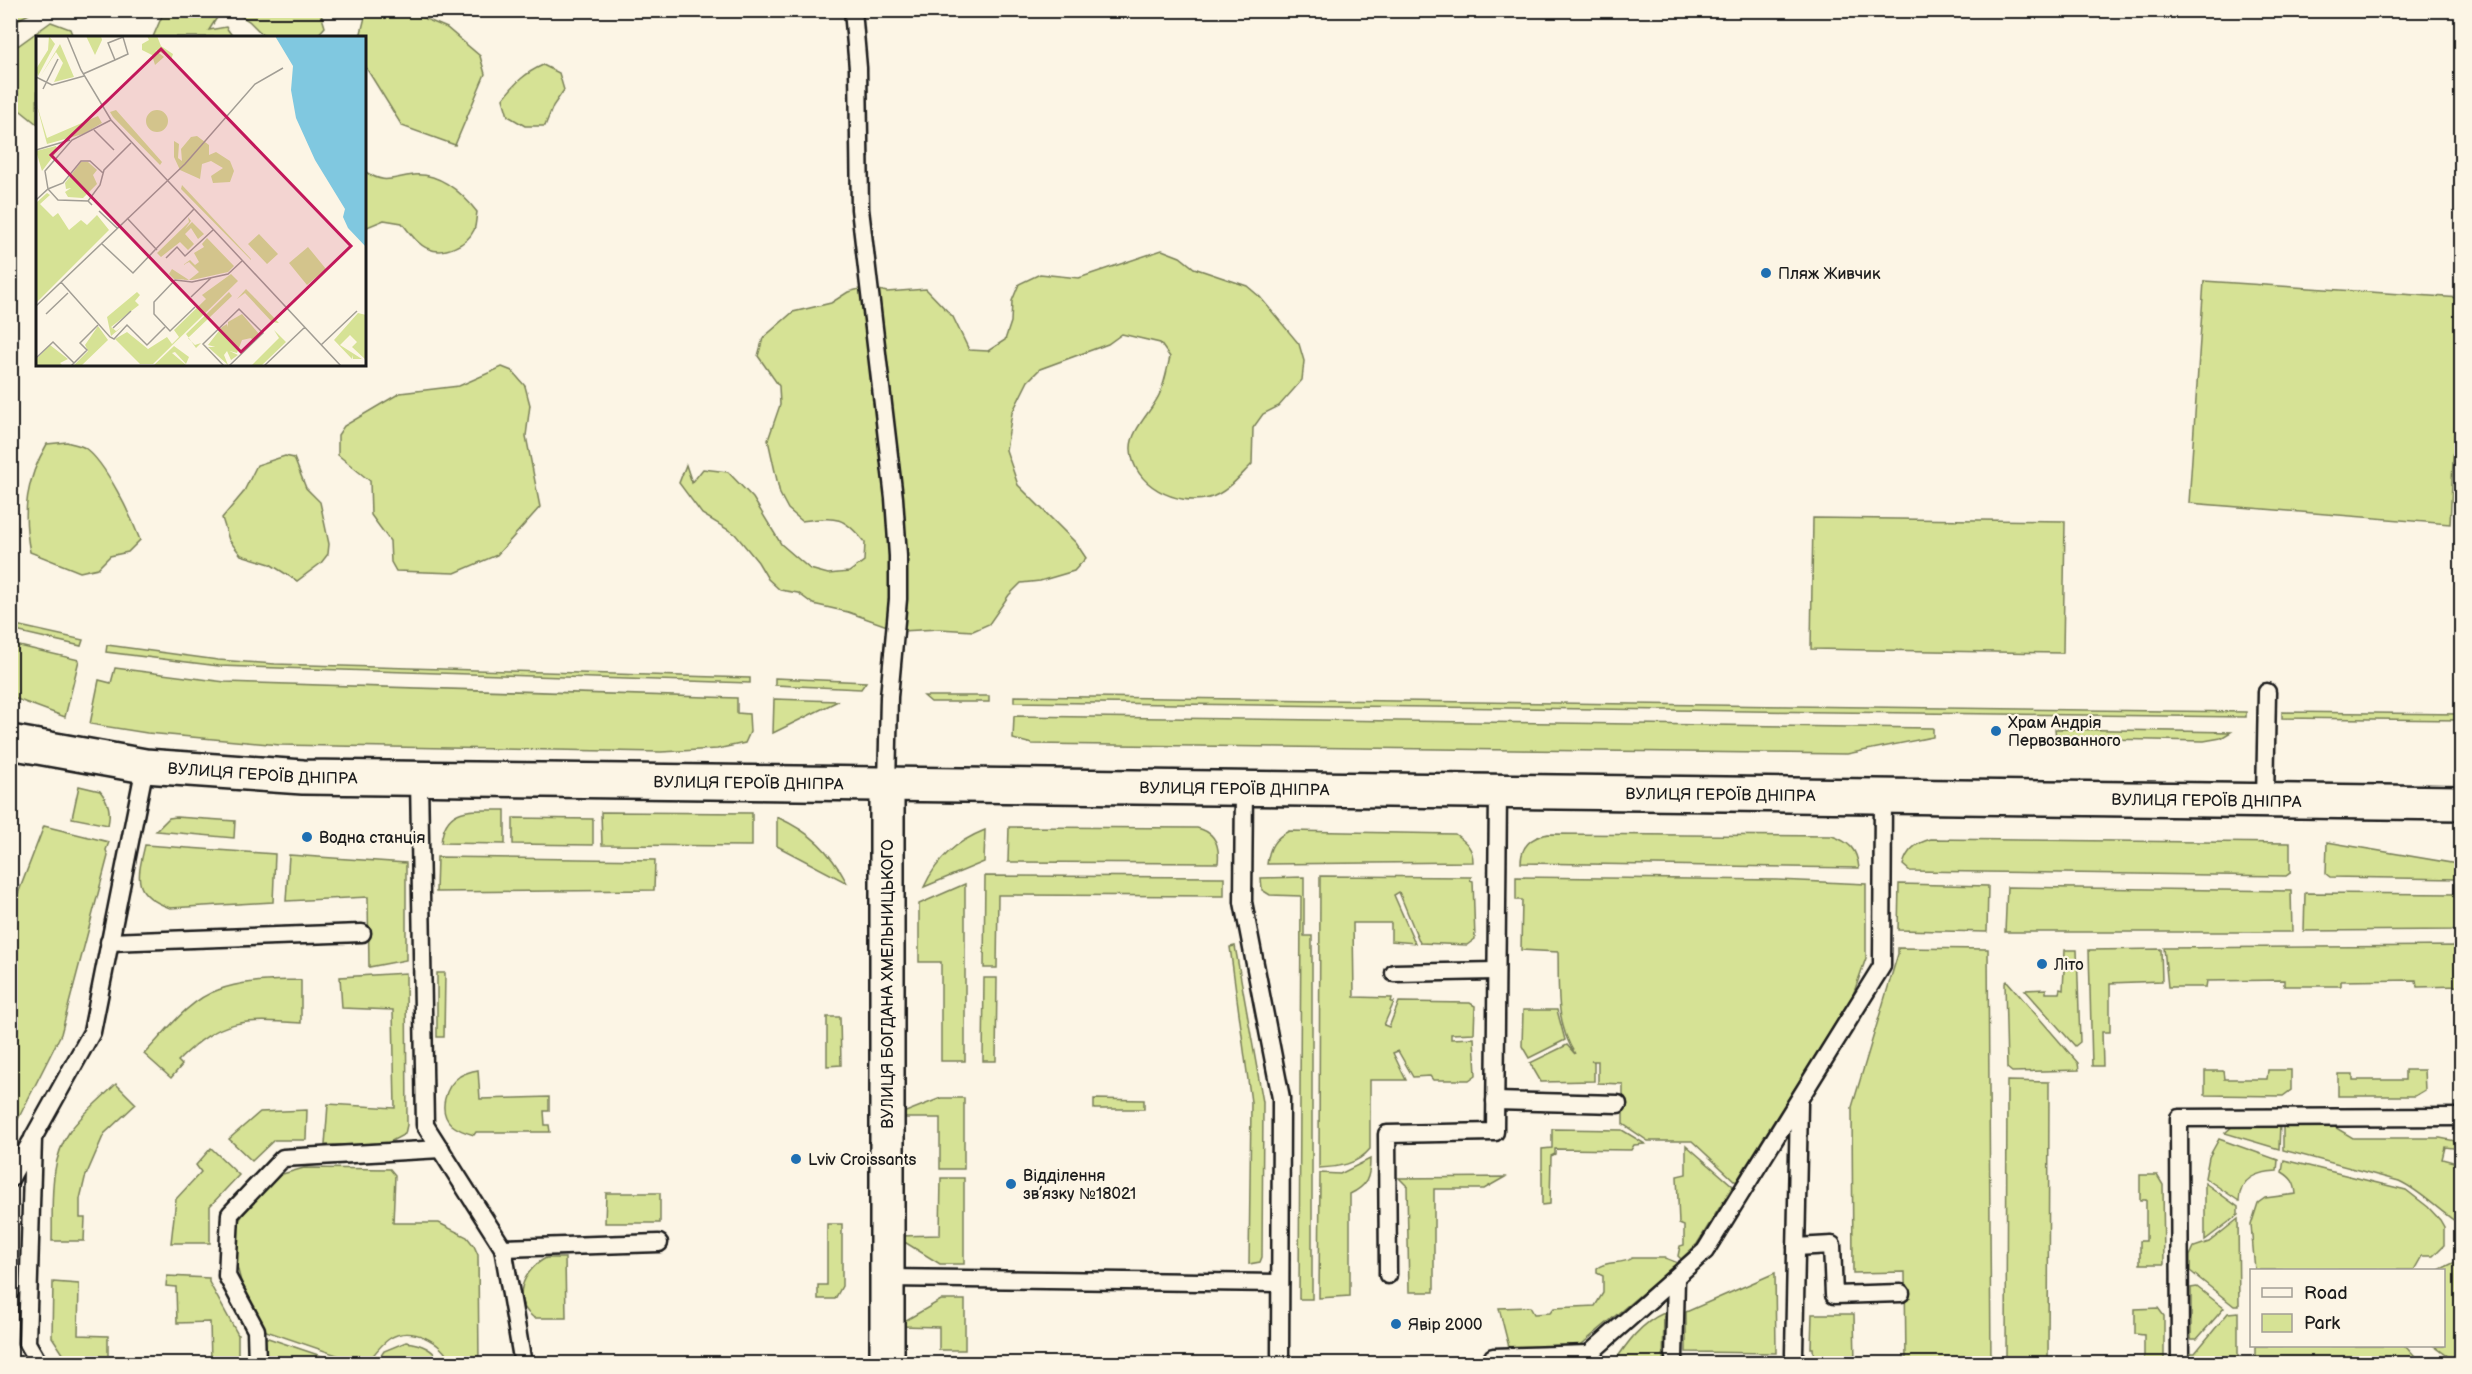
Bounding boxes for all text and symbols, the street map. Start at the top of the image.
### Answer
inset map [36,36,366,366]
place label: Пляж Живчик [1778,265,1881,284]
marker: Пляж Живчик [1759,266,1773,280]
place label: Храм Андрія Первозванного [2008,714,2121,751]
marker: Храм Андрія Первозванного [1989,724,2003,738]
street label: ВУЛИЦЯ ГЕРОЇВ ДНІПРА [167,760,358,789]
street label: ВУЛИЦЯ ГЕРОЇВ ДНІПРА [653,773,844,795]
street label: ВУЛИЦЯ ГЕРОЇВ ДНІПРА [1139,778,1330,800]
street label: ВУЛИЦЯ ГЕРОЇВ ДНІПРА [1625,784,1816,806]
street label: ВУЛИЦЯ ГЕРОЇВ ДНІПРА [2111,790,2302,812]
place label: Водна станція [319,829,425,848]
marker: Водна станція [300,830,314,844]
street label: ВУЛИЦЯ БОГДАНА ХМЕЛЬНИЦЬКОГО [879,839,898,1129]
place label: Літо [2053,956,2084,975]
marker: Літо [2035,957,2049,971]
place label: Lviv Croissants [808,1151,916,1170]
marker: Lviv Croissants [789,1152,803,1166]
place label: Відділення зв’язку №18021 [1023,1167,1136,1204]
marker: Відділення зв’язку №18021 [1004,1177,1018,1191]
legend [2250,1269,2445,1347]
text: Road [2304,1283,2348,1304]
text: Park [2304,1313,2340,1334]
place label: Явір 2000 [1408,1316,1483,1335]
marker: Явір 2000 [1389,1317,1403,1331]

